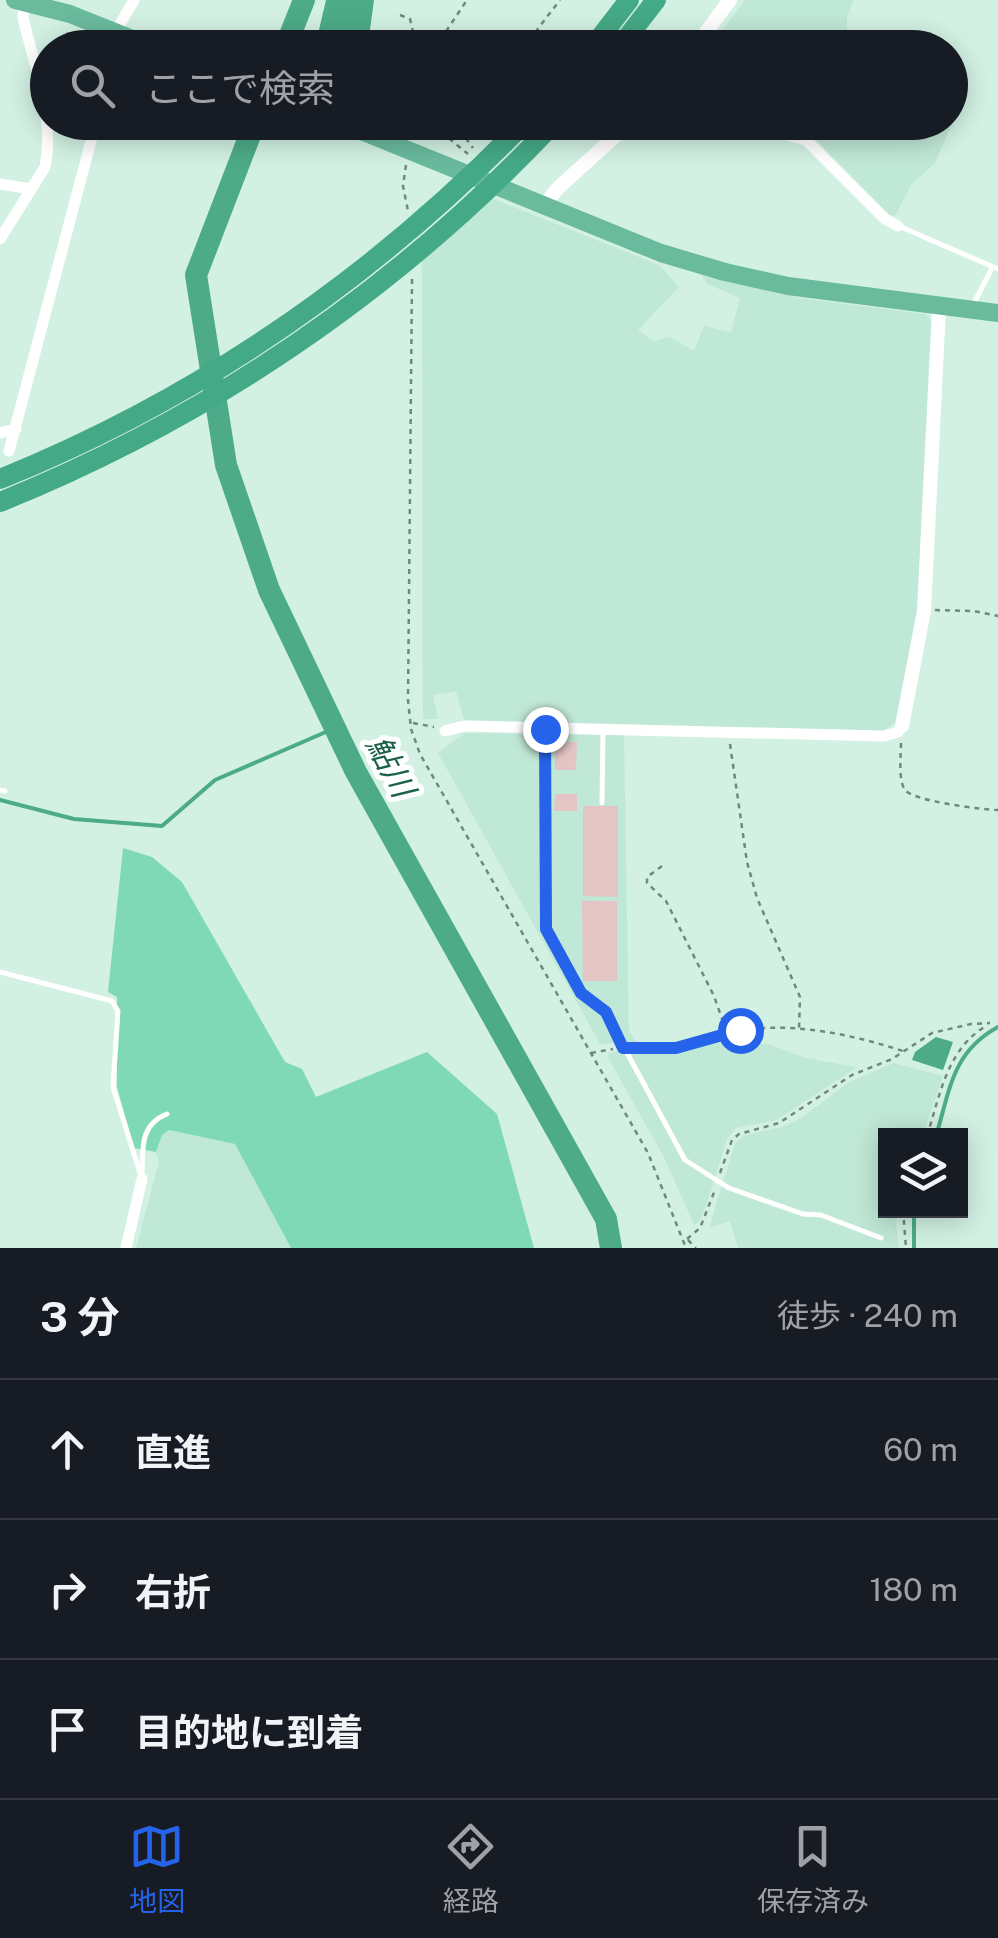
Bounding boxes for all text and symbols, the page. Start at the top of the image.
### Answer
search box [30,30,968,140]
icon: search [65,58,120,113]
text: ここで検索 [145,66,335,111]
route end [523,707,569,753]
water label: 鮎川 [360,729,424,806]
route start [718,1008,764,1054]
map controls [878,1128,968,1218]
button: layers [878,1128,968,1218]
text: 3 分 [40,1292,119,1341]
text: 徒歩 · 240 m [777,1297,958,1334]
icon: ahead [40,1422,95,1477]
text: 直進 [135,1430,211,1475]
text: 60 m [883,1431,958,1468]
icon: right [40,1562,95,1617]
text: 右折 [135,1570,211,1615]
text: 180 m [869,1571,958,1608]
icon: arrive [40,1702,95,1757]
text: 目的地に到着 [135,1710,363,1755]
tab: 地図 [129,1819,185,1919]
tab: 経路 [443,1819,499,1919]
tab: 保存済み [757,1819,869,1919]

